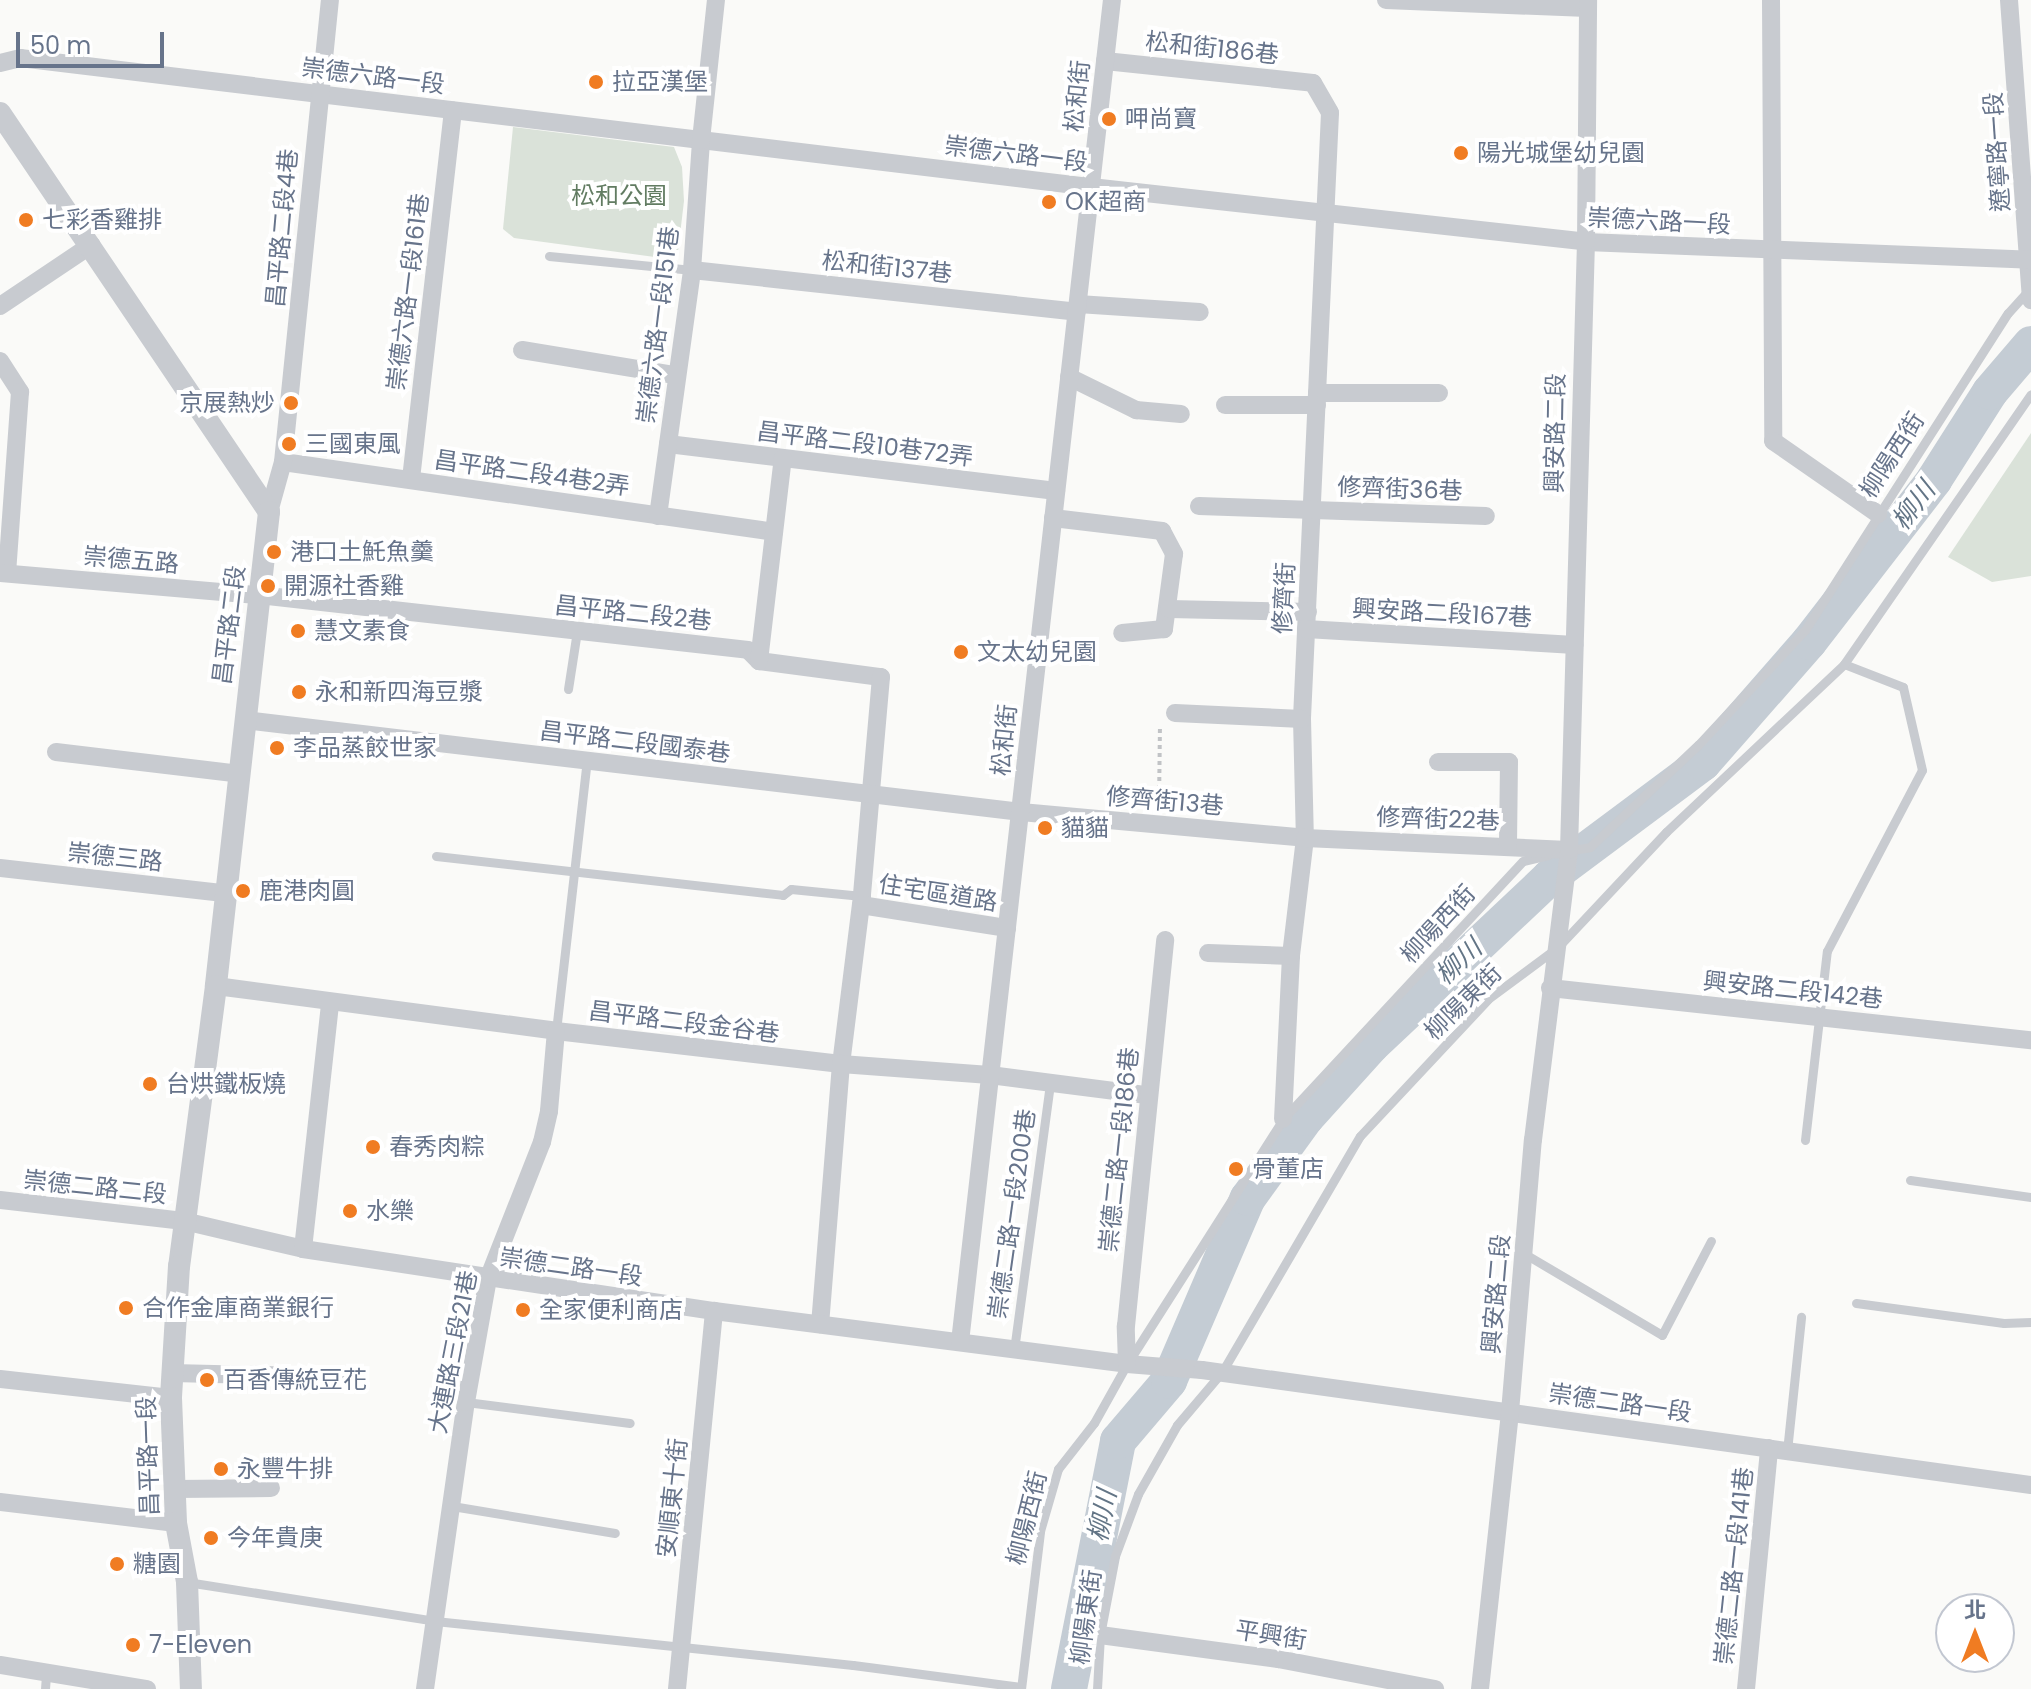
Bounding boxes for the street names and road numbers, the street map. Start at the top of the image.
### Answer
street label: 松和街186巷 [1144,27,1280,69]
street label: 崇德六路一段 [300,53,446,99]
street label: 松和街 [1059,59,1095,133]
street label: 遼寧路一段 [1978,91,2016,213]
street label: 崇德六路一段 [943,131,1089,177]
street label: 昌平路二段4巷 [261,147,303,309]
street label: 崇德六路一段161巷 [382,192,434,392]
street label: 崇德六路一段 [1586,203,1732,239]
street label: 崇德六路一段151巷 [632,225,684,425]
street label: 松和街137巷 [820,246,954,288]
street label: 興安路二段 [1540,373,1570,493]
street label: 柳陽西街 [1854,407,1930,503]
street label: 昌平路二段10巷72弄 [755,416,975,472]
street label: 昌平路二段4巷2弄 [433,445,631,501]
street label: 修齊街36巷 [1337,472,1463,506]
street label: 崇德五路 [82,541,180,579]
street label: 修齊街 [1268,561,1300,635]
street label: 昌平路二段 [207,564,251,686]
street label: 昌平路二段2巷 [553,590,713,636]
street label: 興安路二段167巷 [1351,594,1533,632]
street label: 松和街 [986,703,1022,777]
street label: 昌平路二段國泰巷 [538,716,732,768]
street label: 修齊街13巷 [1105,782,1225,820]
street label: 修齊街22巷 [1376,802,1500,836]
street label: 崇德三路 [66,838,164,876]
street label: 住宅區道路 [876,869,1000,917]
street label: 柳陽西街 [1395,879,1481,969]
street label: 柳陽東街 [1418,958,1508,1046]
street label: 興安路二段142巷 [1702,966,1884,1014]
street label: 昌平路二段金谷巷 [587,996,781,1048]
street label: 崇德二路一段186巷 [1094,1046,1144,1254]
street label: 崇德二路一段200巷 [983,1107,1041,1321]
street label: 崇德二路二段 [22,1165,168,1209]
street label: 興安路二段 [1476,1233,1516,1355]
street label: 崇德二路一段 [498,1243,644,1291]
street label: 大連路三段21巷 [423,1268,483,1436]
street label: 崇德二路一段 [1547,1379,1693,1427]
street label: 昌平路一段 [132,1396,164,1516]
street label: 安順東十街 [651,1437,693,1559]
street label: 崇德二路一段141巷 [1709,1466,1759,1666]
street label: 柳陽西街 [1001,1468,1053,1568]
street label: 柳陽東街 [1065,1567,1107,1667]
street label: 平興街 [1233,1615,1309,1655]

